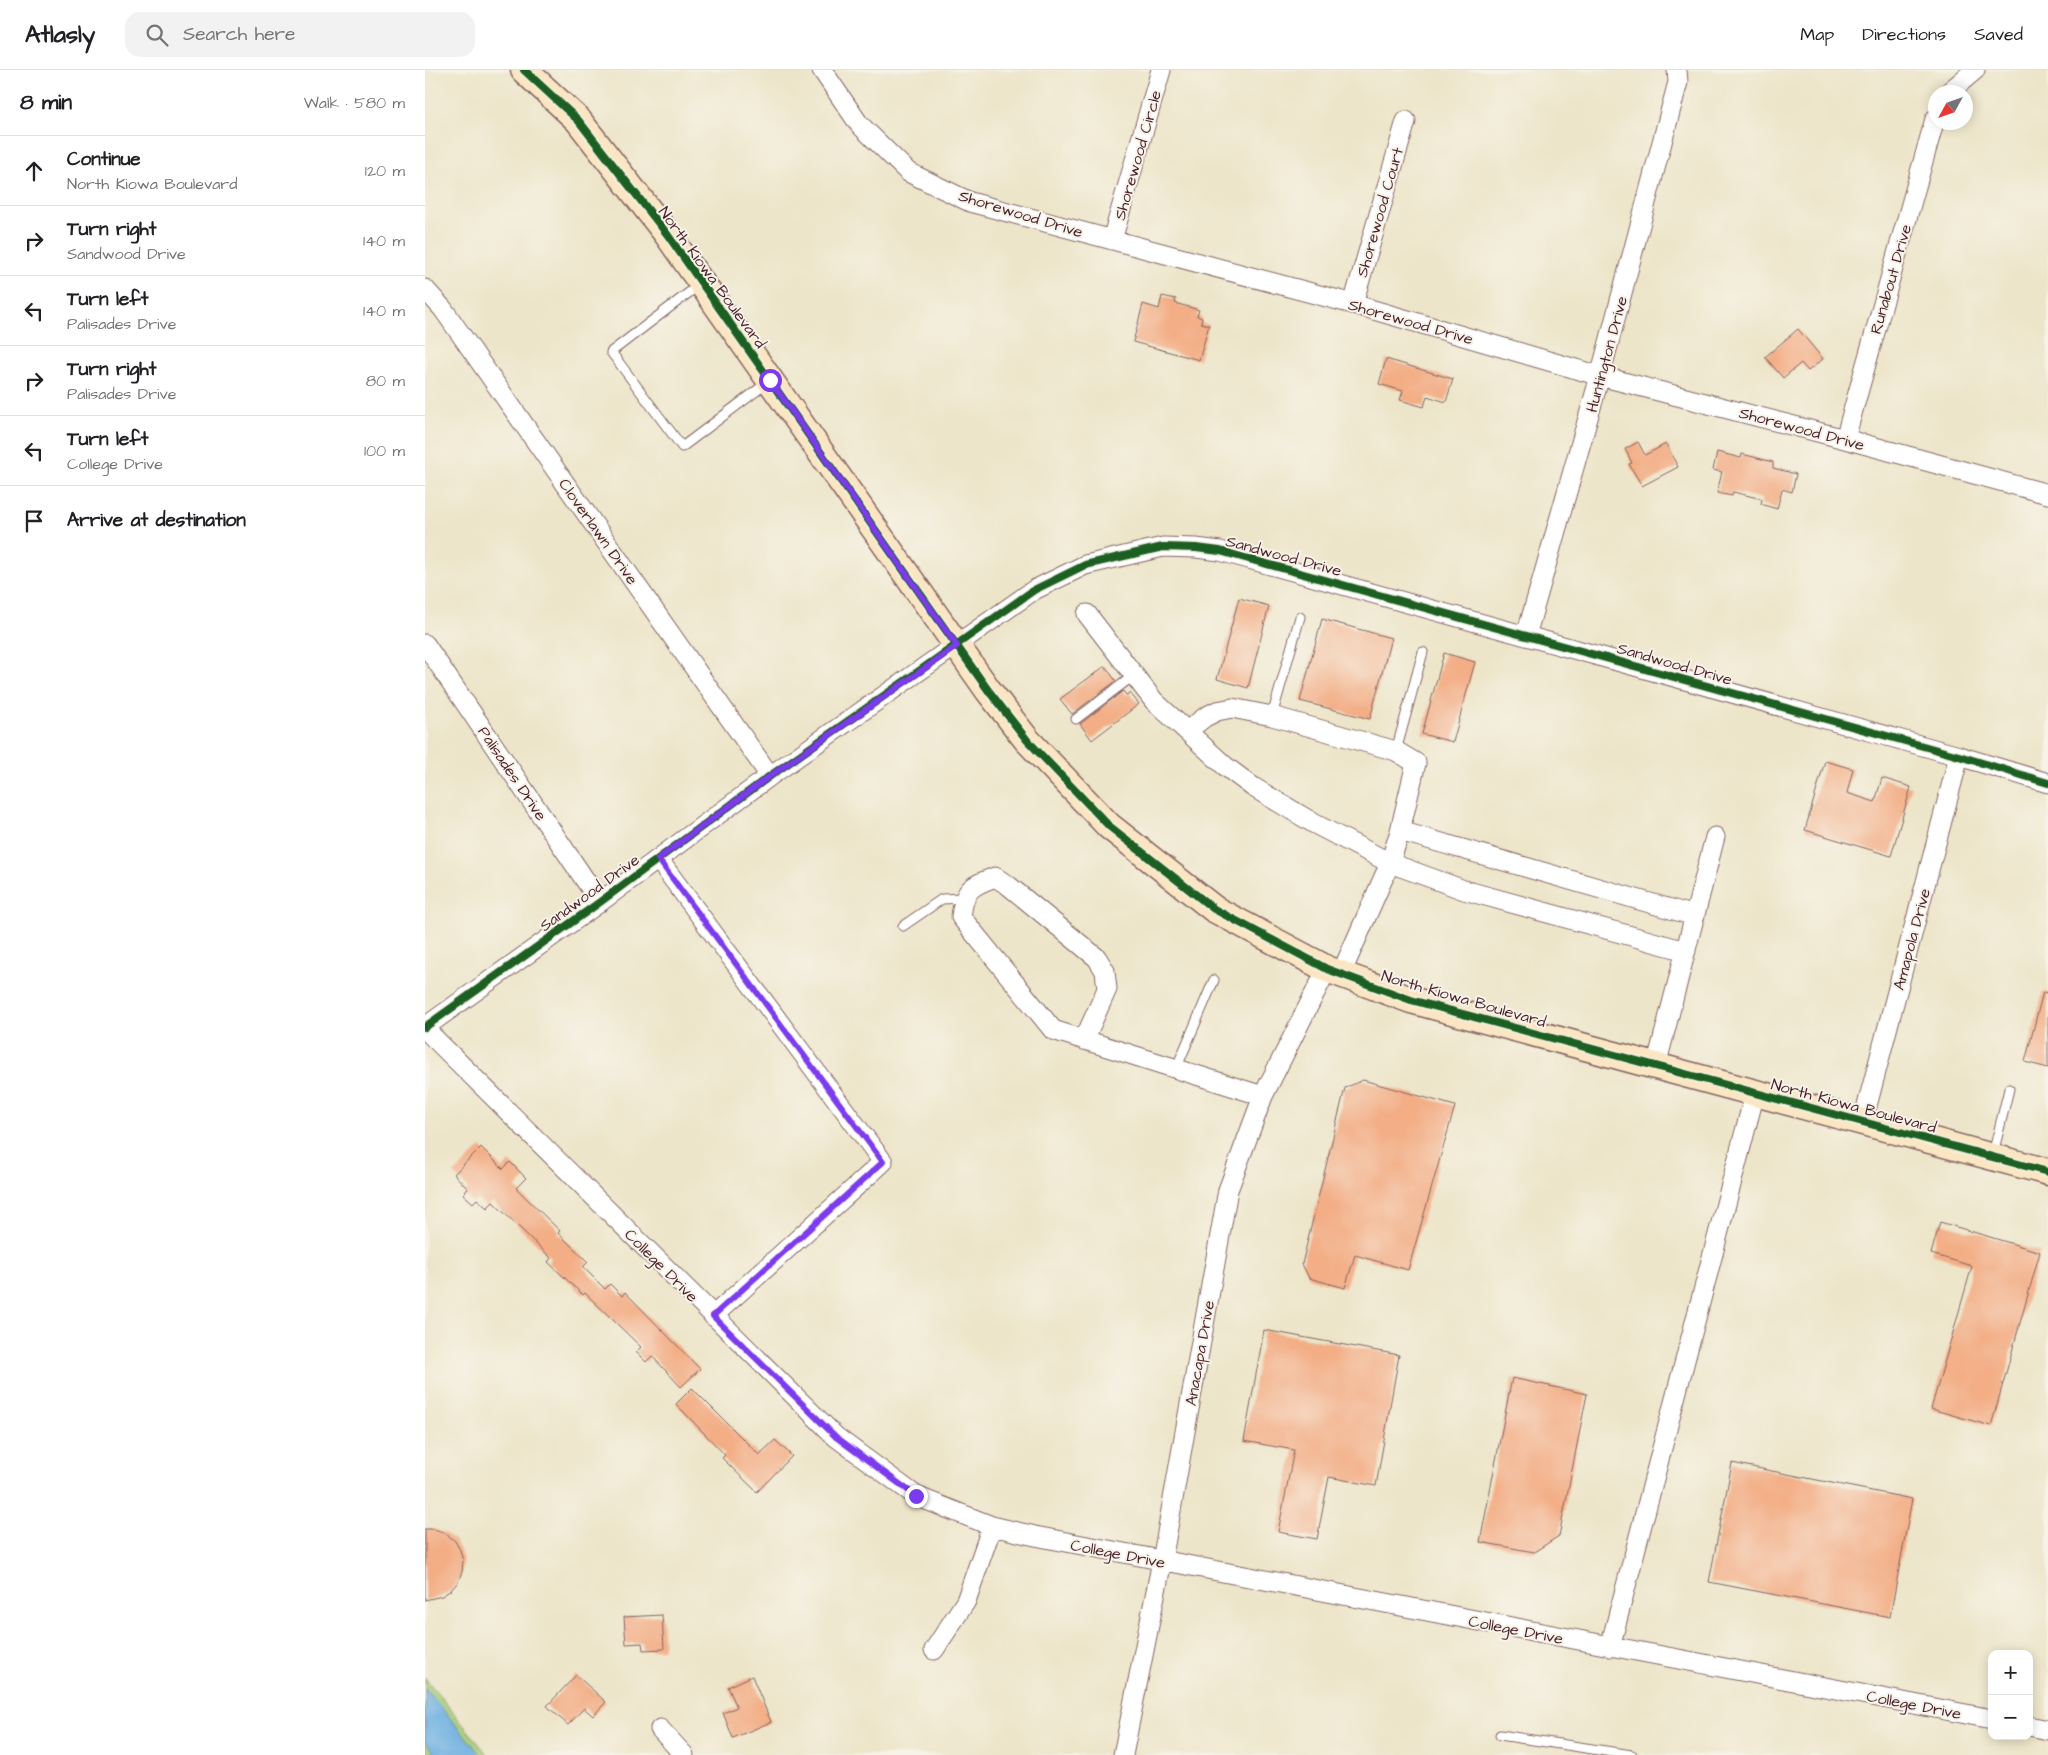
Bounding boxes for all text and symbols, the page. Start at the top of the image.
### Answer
search box [125,12,475,57]
text: Atlasly [25,18,95,52]
icon: search [143,21,171,49]
text: Search here [183,21,295,48]
text: Map [1800,22,1834,47]
text: Directions [1862,22,1946,47]
text: Saved [1974,22,2023,47]
north arrow [1928,85,1973,130]
street label: Shorewood Circle [1109,87,1167,223]
text: 8 min [20,88,72,117]
text: Walk · 580 m [304,92,405,114]
street label: Shorewood Court [1351,144,1409,280]
text: Continue [67,146,141,173]
icon: ahead [20,157,48,185]
text: 120 m [365,160,405,182]
text: North Kiowa Boulevard [67,173,237,195]
street label: Shorewood Drive [956,185,1086,243]
street label: North Kiowa Boulevard [653,202,771,353]
text: Turn right [67,216,156,243]
street label: Runabout Drive [1865,221,1917,337]
icon: right [20,227,48,255]
text: 140 m [363,230,405,252]
text: Sandwood Drive [67,243,186,265]
text: Turn left [67,286,148,313]
street label: Huntington Drive [1581,293,1634,415]
street label: Shorewood Drive [1346,294,1476,350]
icon: left [20,297,48,325]
text: 140 m [363,300,405,322]
text: Palisades Drive [67,313,176,335]
text: Turn right [67,356,156,383]
icon: right [20,367,48,395]
route start [759,369,782,392]
text: 80 m [366,370,405,392]
text: Palisades Drive [67,383,176,405]
street label: Shorewood Drive [1737,402,1867,456]
text: Turn left [67,426,148,453]
icon: left [20,437,48,465]
text: 100 m [364,440,405,462]
text: College Drive [67,453,163,475]
street label: Cloverlawn Drive [553,474,643,589]
icon: arrive [20,507,48,535]
text: Arrive at destination [67,507,246,534]
street label: Sandwood Drive [1224,530,1344,582]
street label: Sandwood Drive [1615,637,1735,691]
street label: Palisades Drive [472,722,552,825]
street label: Sandwood Drive [535,849,644,937]
street label: Amapola Drive [1888,886,1936,993]
street label: North Kiowa Boulevard [1379,965,1549,1033]
street label: North Kiowa Boulevard [1769,1073,1939,1139]
street label: College Drive [619,1224,703,1308]
street label: Anacapa Drive [1180,1298,1220,1408]
route end [905,1485,928,1508]
street label: College Drive [1068,1534,1167,1575]
street label: College Drive [1466,1610,1565,1651]
map controls [1988,1650,2033,1740]
button: + [1988,1650,2033,1695]
street label: College Drive [1864,1685,1963,1726]
button: − [1988,1695,2033,1740]

